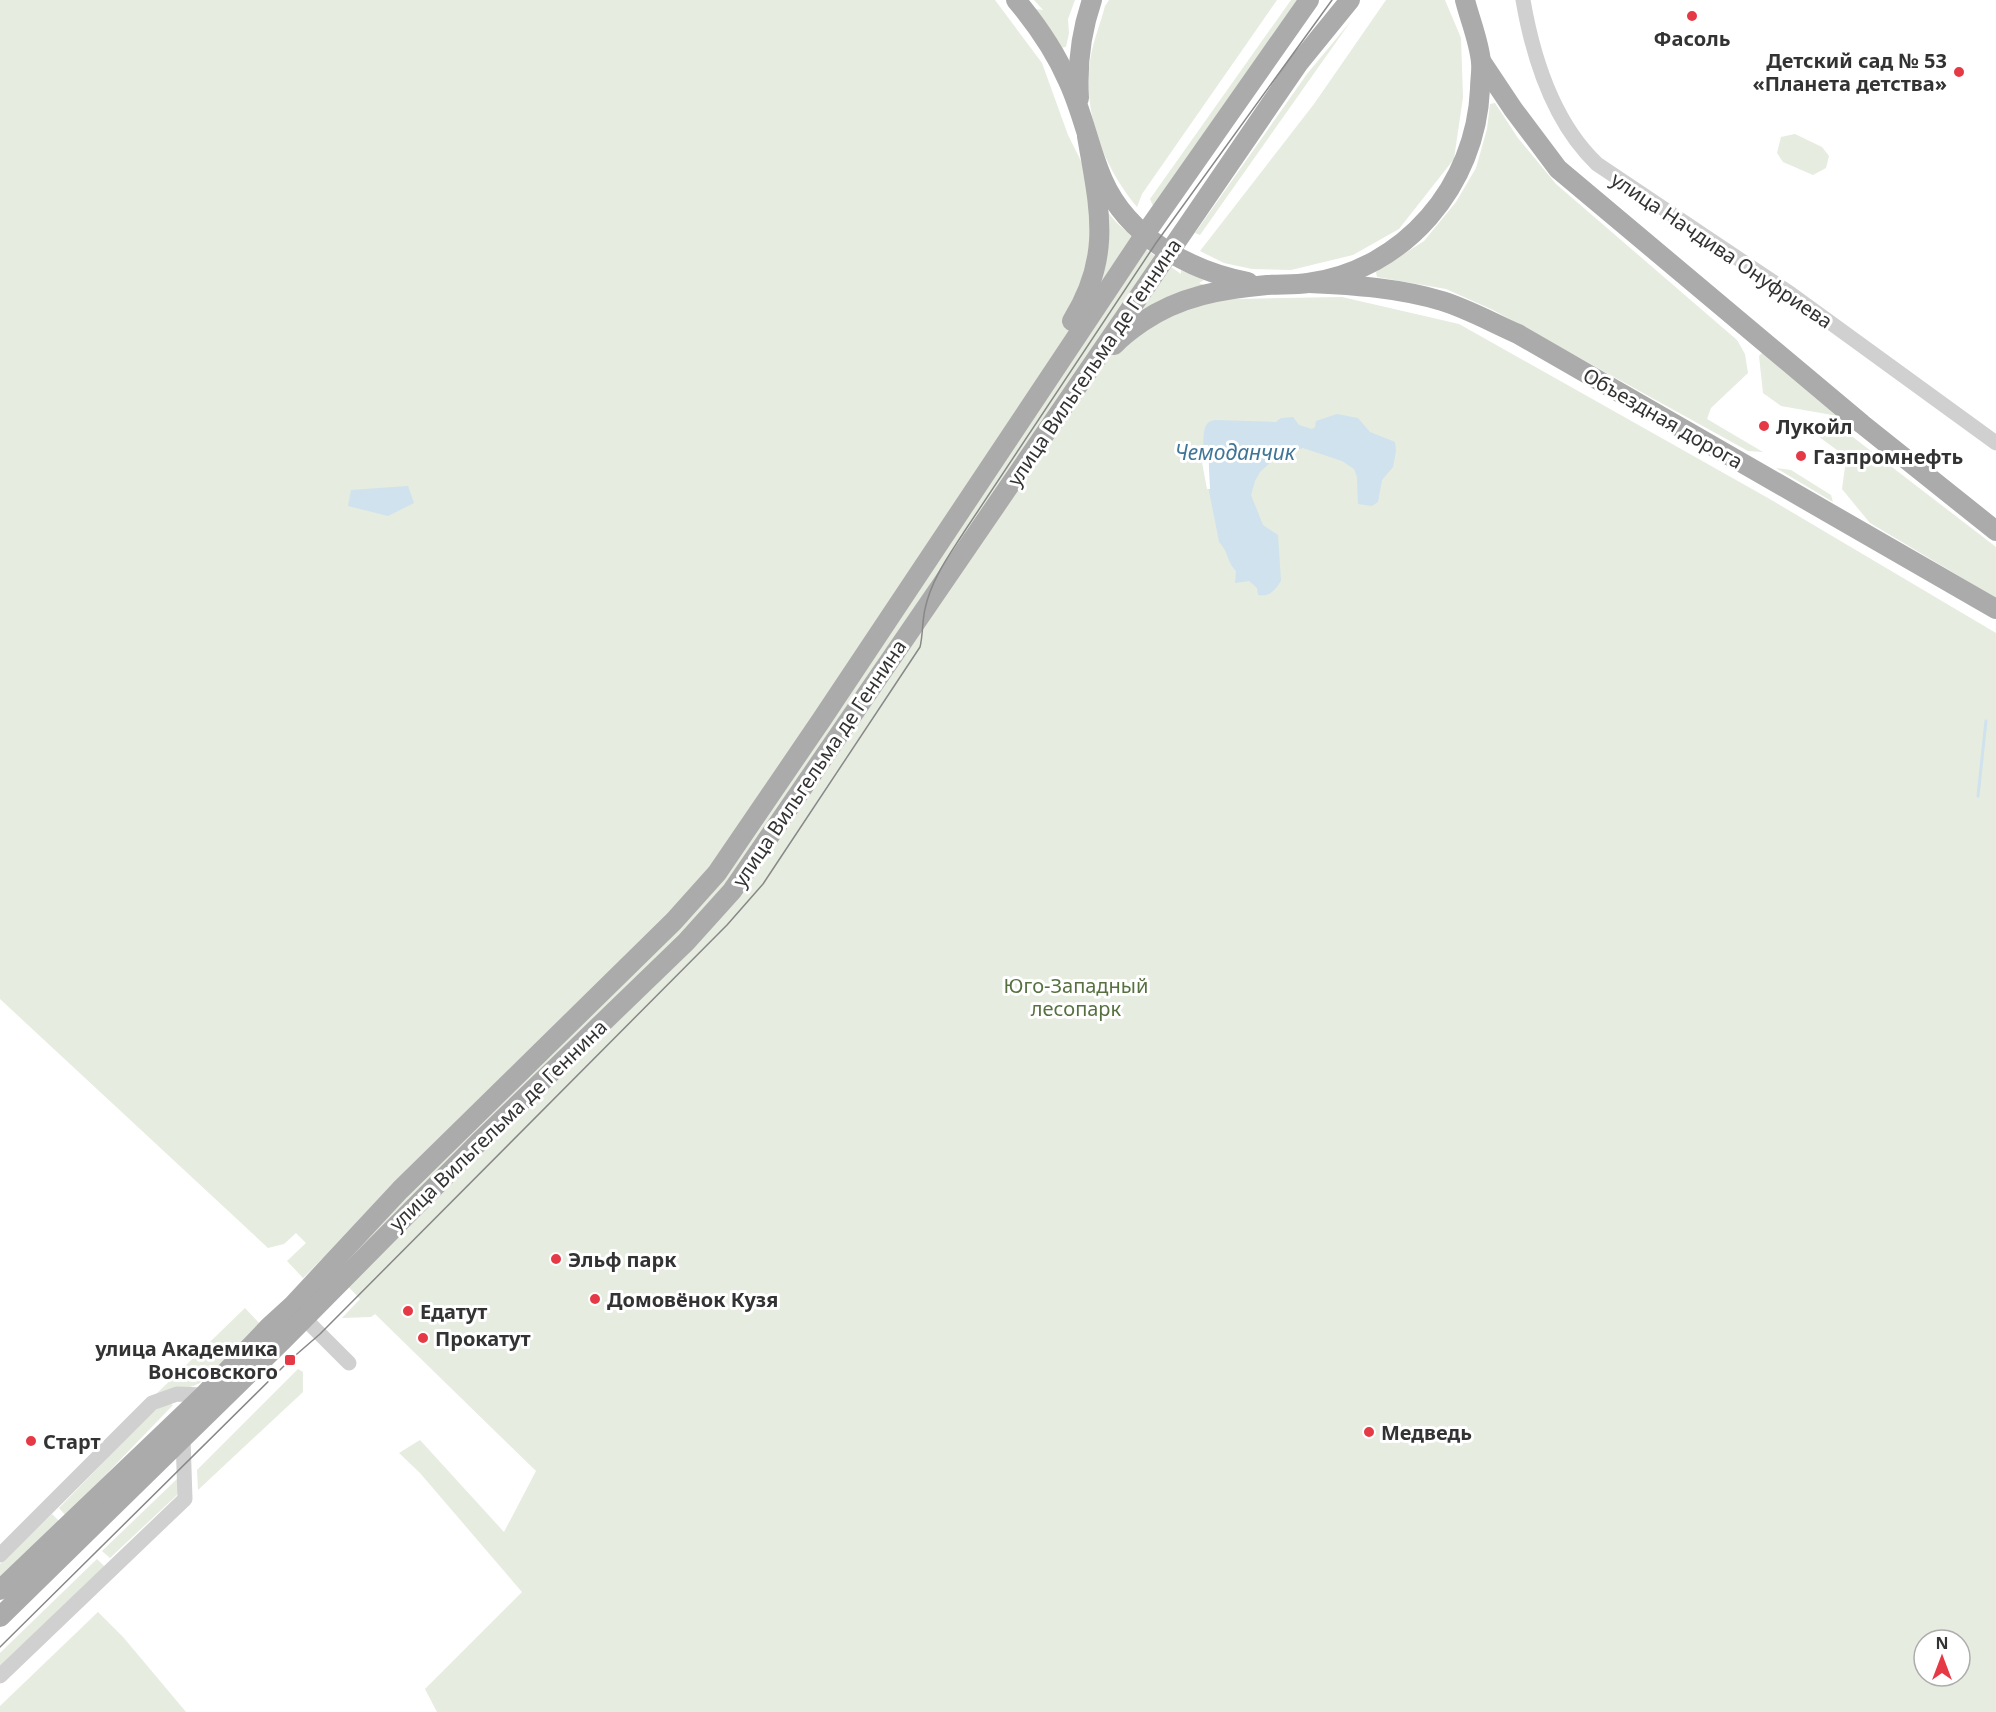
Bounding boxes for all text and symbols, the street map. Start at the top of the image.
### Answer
marker: Фасоль [1685,9,1699,23]
place label: Фасоль [1654,25,1731,52]
place label: Детский сад № 53 «Планета детства» [1752,47,1947,97]
marker: Детский сад № 53 «Планета детства» [1952,65,1966,79]
street label: улица Начдива Онуфриева [1606,166,1838,334]
street label: улица Вильгельма де Геннина [1001,233,1187,491]
street label: Объездная дорога [1578,361,1748,475]
place label: Лукойл [1776,413,1852,440]
marker: Лукойл [1757,419,1771,433]
water label: Чемоданчик [1175,438,1297,466]
place label: Газпромнефть [1813,443,1963,470]
marker: Газпромнефть [1794,449,1808,463]
street label: улица Вильгельма де Геннина [726,634,912,892]
park label: Юго-Западный лесопарк [1004,972,1148,1022]
street label: улица Вильгельма де Геннина [383,1014,613,1236]
place label: Эльф парк [568,1246,677,1273]
marker: Эльф парк [549,1252,563,1266]
place label: Домовёнок Кузя [607,1286,778,1313]
marker: Домовёнок Кузя [588,1292,602,1306]
place label: Едатут [420,1298,487,1325]
marker: Едатут [401,1304,415,1318]
place label: Прокатут [435,1325,531,1352]
marker: Прокатут [416,1331,430,1345]
place label: улица Академика Вонсовского [94,1335,278,1385]
marker: улица Академика Вонсовского [283,1353,297,1367]
place label: Медведь [1381,1419,1472,1446]
marker: Медведь [1362,1425,1376,1439]
place label: Старт [43,1428,101,1455]
marker: Старт [24,1434,38,1448]
north arrow [1912,1628,1972,1688]
text: N [1935,1632,1949,1654]

